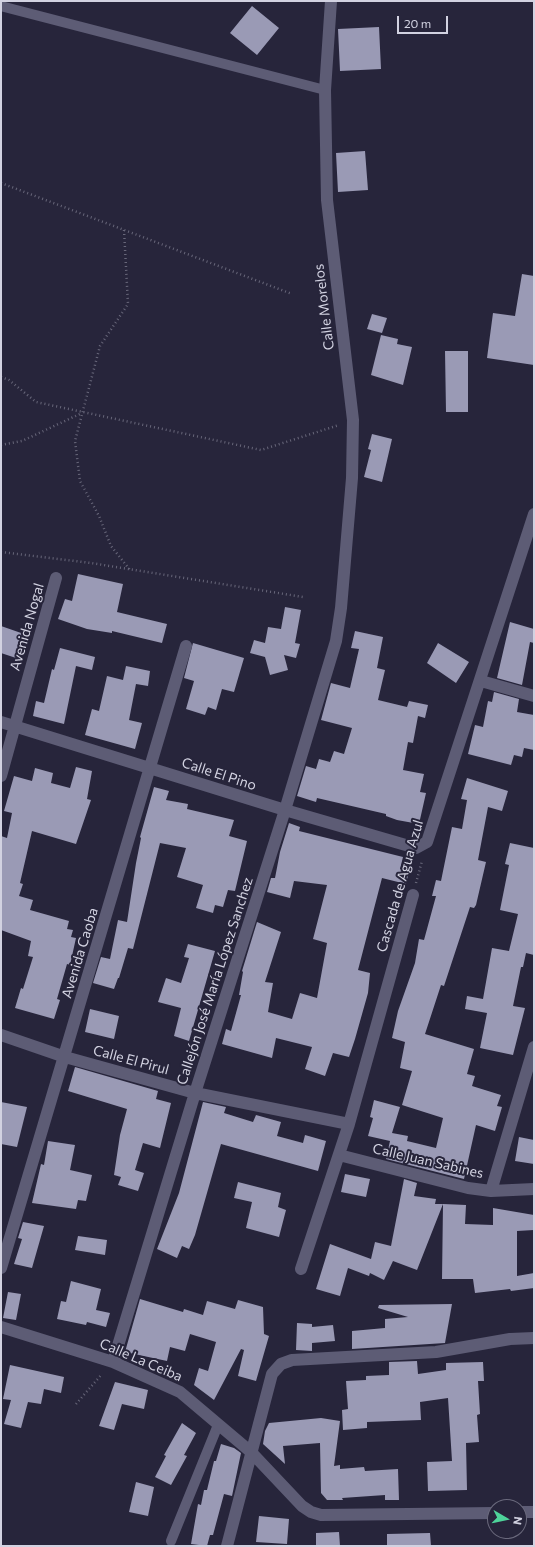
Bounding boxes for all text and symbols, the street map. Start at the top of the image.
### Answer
scale bar [399,8,450,34]
text: 20 m [404,16,431,30]
street label: Calle Morelos [310,263,338,351]
street label: Avenida Nogal [6,581,48,673]
street label: Calle El Pino [180,754,258,794]
street label: Cascada de Agua Azul [373,818,427,954]
street label: Callejón José María López Sanchez [173,875,257,1087]
street label: Avenida Caoba [58,906,102,1000]
street label: Calle El Pirul [91,1042,171,1078]
street label: Calle Juan Sabines [371,1140,485,1182]
street label: Calle La Ceiba [97,1335,185,1385]
north arrow [487,1499,527,1539]
text: N [511,1516,525,1526]

